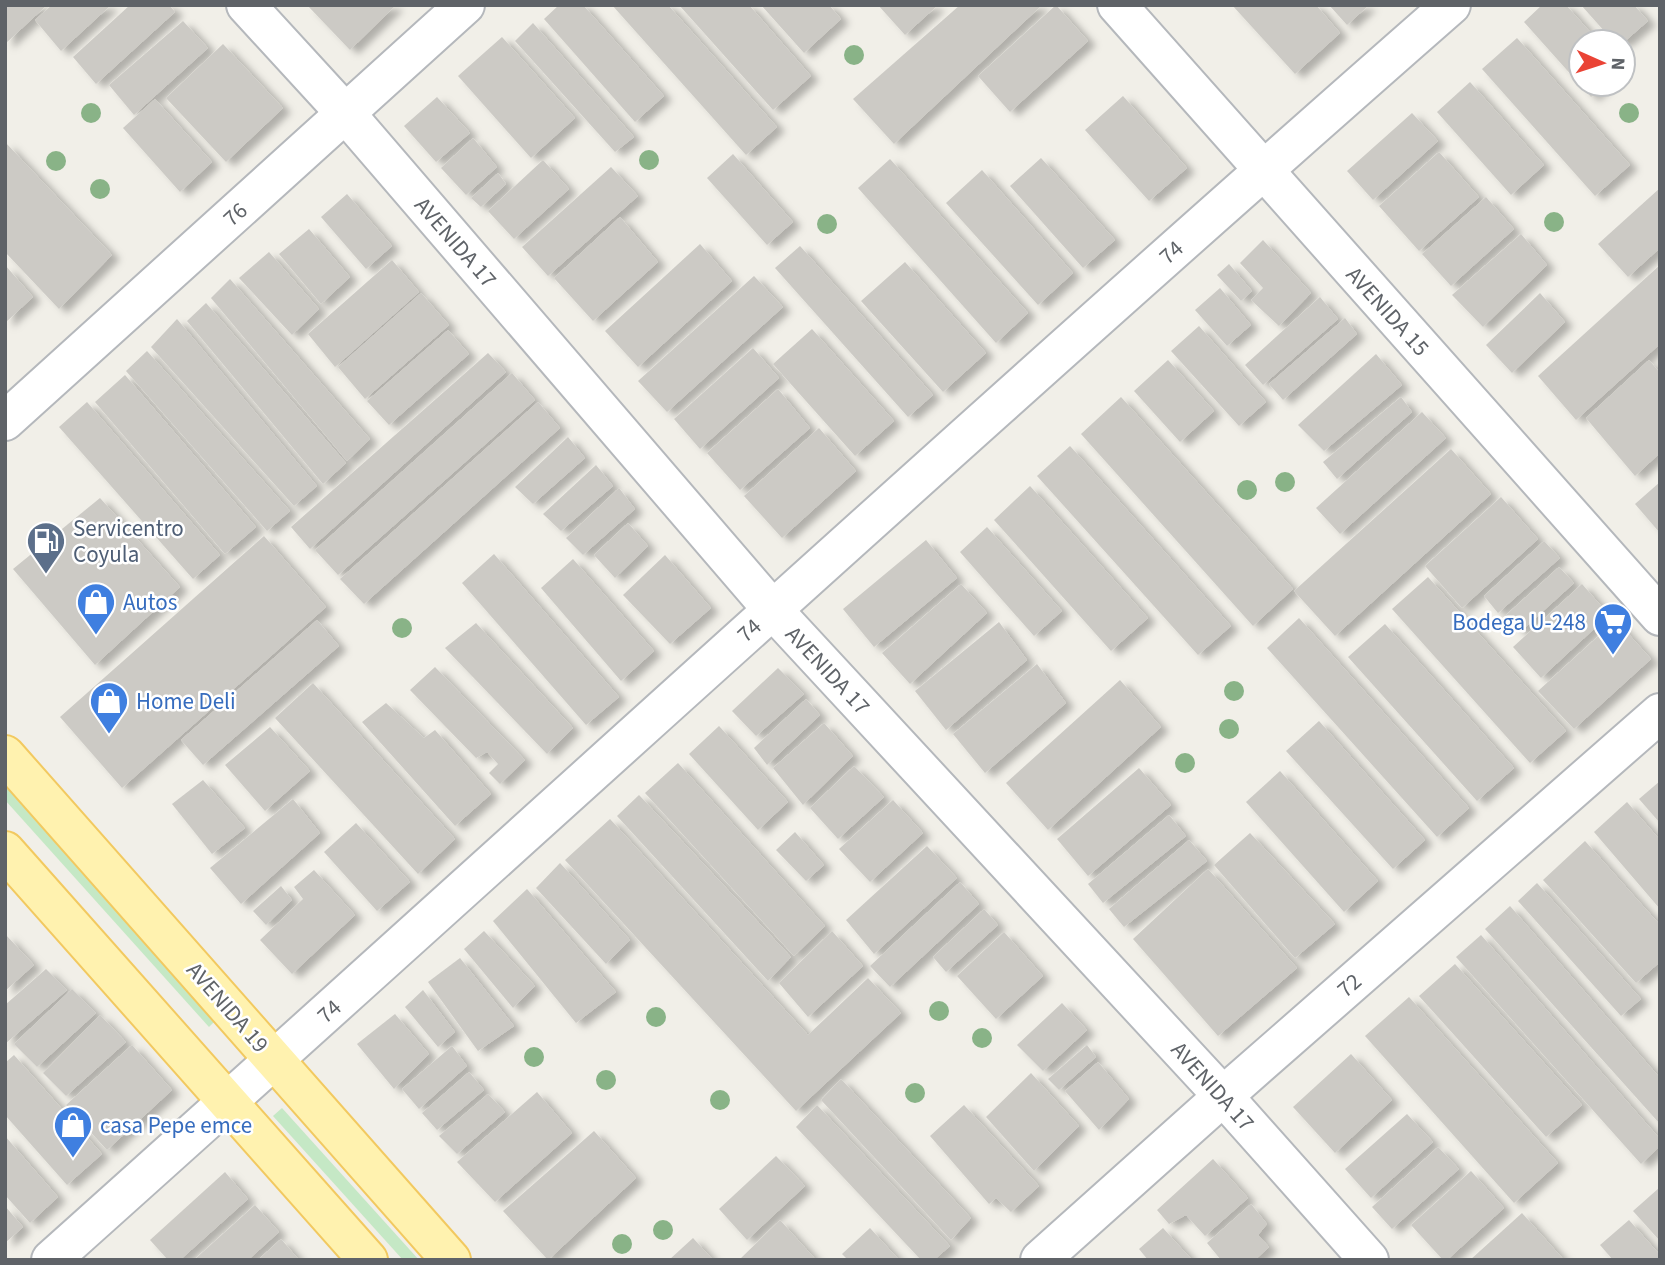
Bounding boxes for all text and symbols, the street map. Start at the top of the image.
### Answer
north arrow [1567,28,1637,98]
text: N [1604,57,1631,71]
street label: AVENIDA 17 [407,190,504,295]
street label: 76 [216,194,255,234]
street label: 74 [1152,232,1191,272]
street label: AVENIDA 15 [1338,259,1437,364]
place label: Servicentro Coyula [73,512,184,571]
fuel station icon: Servicentro Coyula [25,520,67,575]
shop icon: Autos [75,581,117,636]
place label: Autos [123,586,177,619]
supermarket icon: Bodega U-248 [1592,601,1634,656]
place label: Bodega U-248 [1452,606,1586,639]
street label: 74 [730,610,769,650]
street label: AVENIDA 17 [778,619,878,722]
shop icon: Home Deli [88,680,130,735]
place label: Home Deli [136,685,236,718]
street label: AVENIDA 19 [179,955,276,1060]
street label: 72 [1330,965,1369,1005]
street label: 74 [310,991,349,1031]
street label: AVENIDA 17 [1163,1034,1262,1139]
shop icon: casa Pepe emce [52,1104,94,1159]
place label: casa Pepe emce [100,1109,252,1142]

